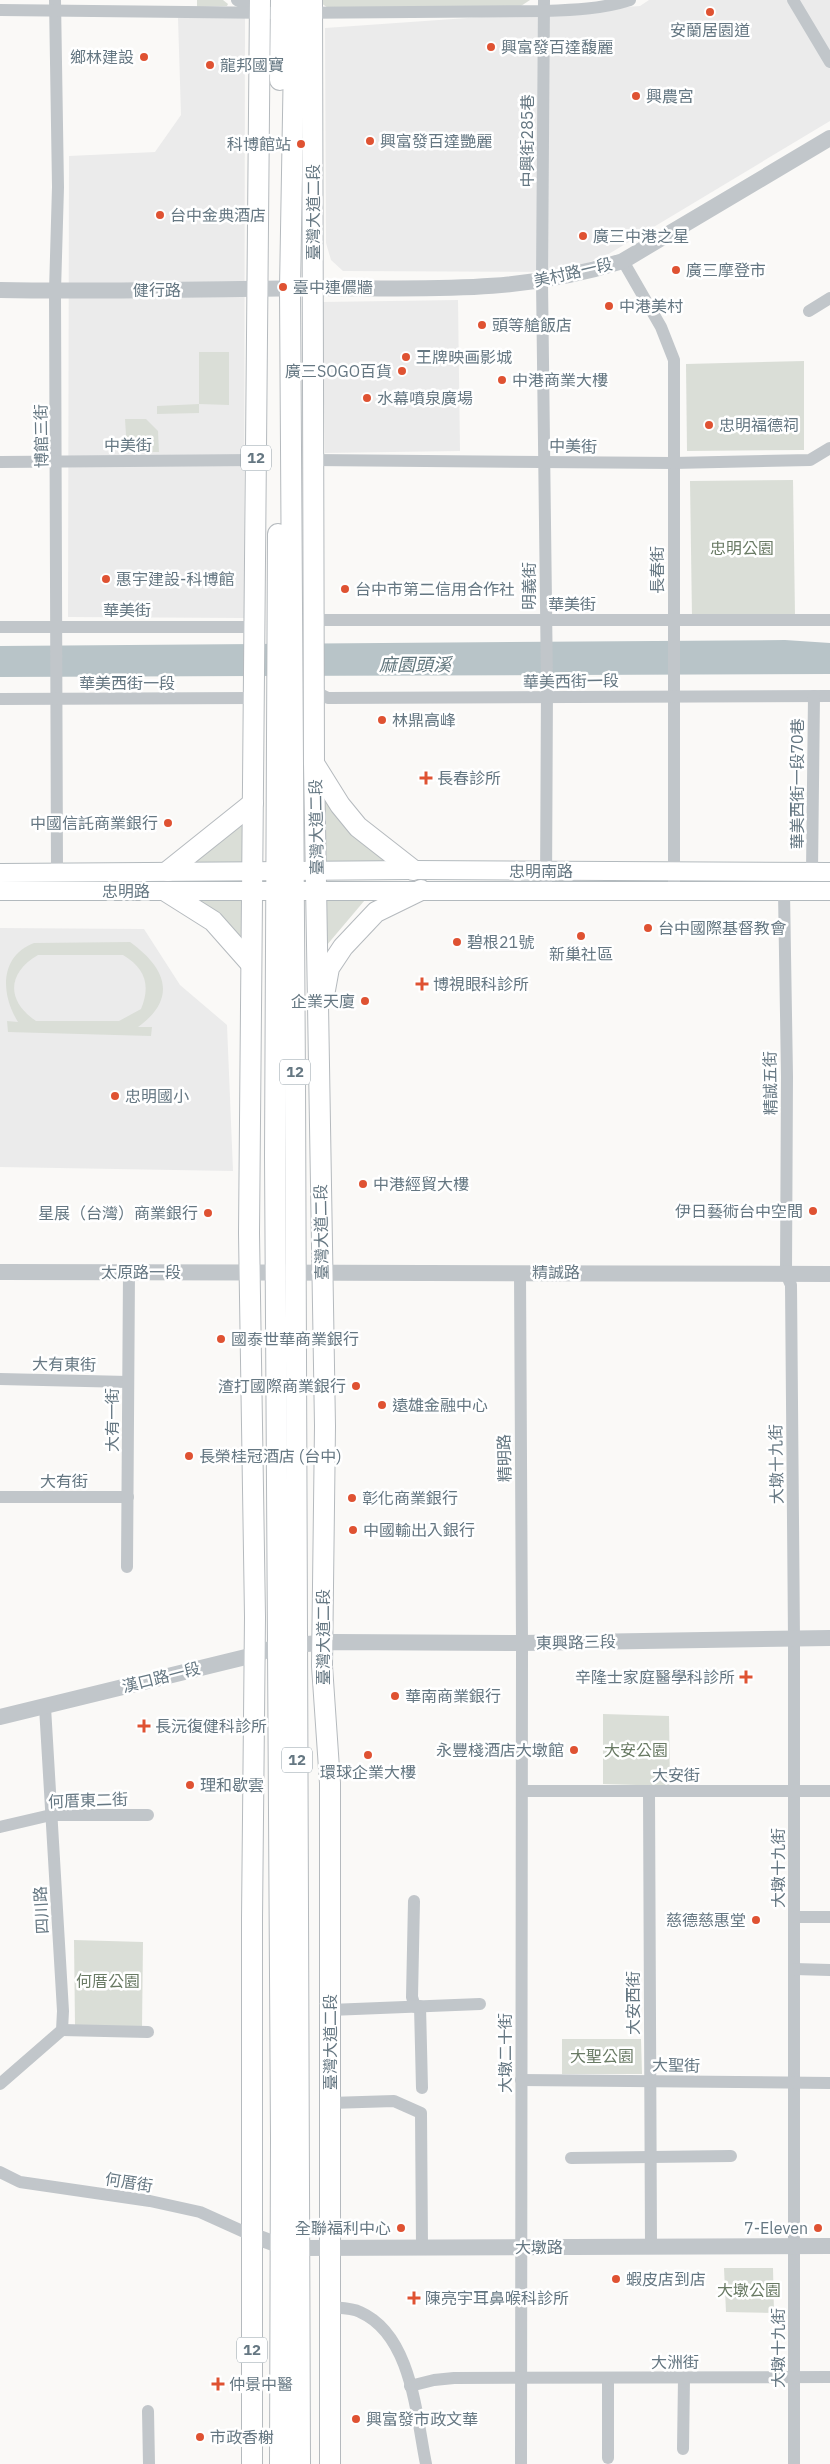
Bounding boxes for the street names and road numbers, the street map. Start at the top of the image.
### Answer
street label: 中興街285巷 [517,95,537,187]
street label: 臺灣大道二段 [303,164,323,260]
street label: 美村路一段 [532,253,614,291]
street label: 健行路 [133,280,181,300]
street label: 博館三街 [30,404,52,468]
street label: 中美街 [104,435,152,455]
street label: 中美街 [549,436,597,456]
road number: 12 [241,446,271,470]
street label: 長春街 [647,546,667,594]
street label: 明義街 [519,562,539,610]
street label: 華美街 [548,594,596,614]
street label: 華美街 [103,600,151,620]
street label: 華美西街一段 [523,670,619,692]
street label: 華美西街一段 [79,673,175,693]
street label: 華美西街一段70巷 [787,718,807,850]
street label: 臺灣大道二段 [305,779,327,875]
street label: 忠明南路 [509,861,573,881]
street label: 忠明路 [102,881,150,901]
street label: 精誠五街 [759,1051,781,1115]
road number: 12 [280,1060,310,1084]
street label: 臺灣大道二段 [310,1184,332,1280]
street label: 太原路一段 [101,1262,181,1282]
street label: 精誠路 [532,1262,580,1282]
street label: 大有東街 [32,1353,96,1375]
street label: 大有一街 [102,1388,122,1452]
street label: 大墩十九街 [765,1424,787,1504]
street label: 精明路 [494,1434,514,1482]
street label: 大有街 [40,1471,88,1491]
street label: 臺灣大道二段 [313,1589,333,1685]
street label: 東興路三段 [536,1631,616,1653]
street label: 漢口路一段 [120,1658,202,1696]
road number: 12 [282,1748,312,1772]
street label: 大安街 [652,1765,700,1785]
street label: 何厝東二街 [48,1789,128,1811]
street label: 大墩十九街 [768,1828,788,1908]
street label: 四川路 [30,1886,52,1934]
street label: 大安西街 [623,1971,643,2035]
street label: 臺灣大道二段 [320,1994,340,2090]
street label: 大墩二十街 [495,2013,515,2093]
street label: 大聖街 [652,2055,700,2075]
street label: 何厝街 [104,2168,154,2196]
street label: 大墩路 [515,2237,563,2257]
street label: 大墩十九街 [768,2308,788,2388]
road number: 12 [237,2338,267,2362]
street label: 大洲街 [651,2352,699,2372]

